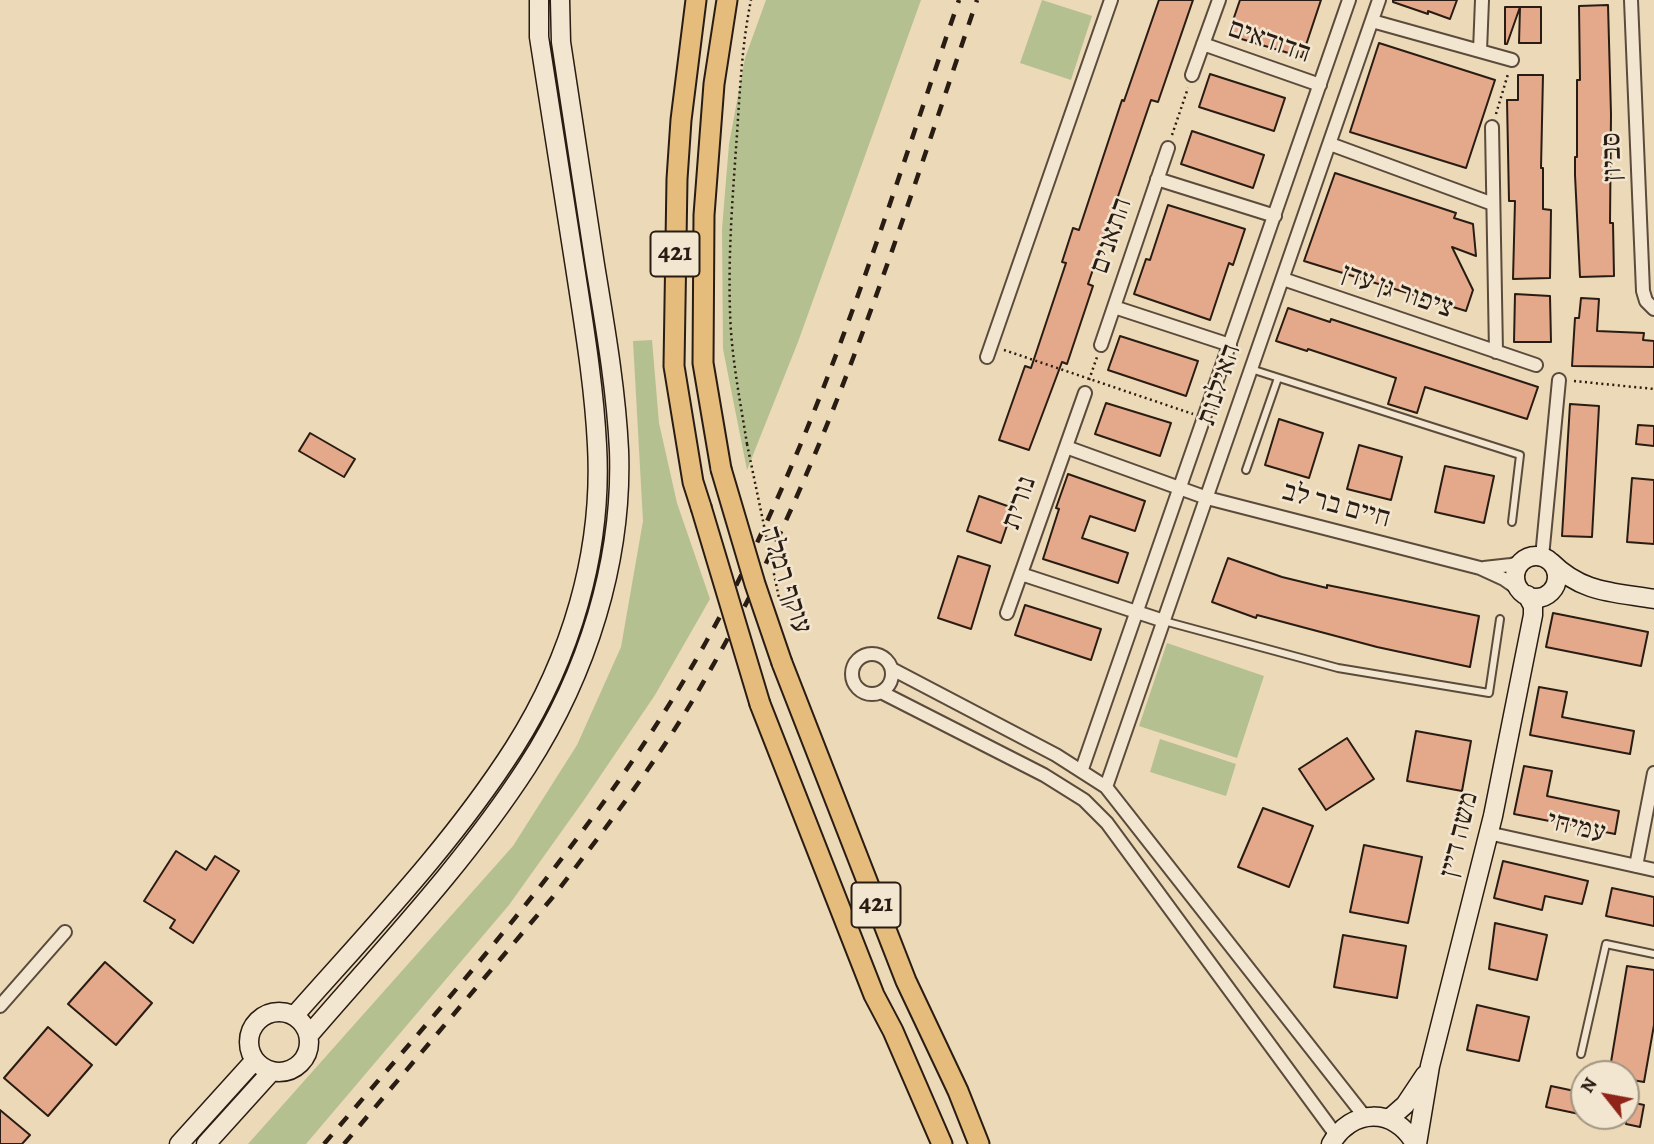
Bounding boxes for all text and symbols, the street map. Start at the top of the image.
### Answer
street label: הדודאים [1223,12,1315,72]
street label: סביון [1595,132,1631,182]
street label: התאנים [1083,194,1141,278]
road number: 421 [650,232,700,276]
street label: ציפור גן עדן [1337,257,1457,327]
street label: האילנות [1191,340,1249,430]
street label: נורית [995,472,1045,534]
street label: חיים בר לב [1278,475,1394,537]
street label: עוקף רמלה [752,522,818,638]
street label: משה דיין [1433,789,1487,881]
street label: עמיחי [1544,805,1608,851]
road number: 421 [852,882,900,928]
north arrow [1570,1060,1640,1130]
text: N [1574,1073,1603,1098]

